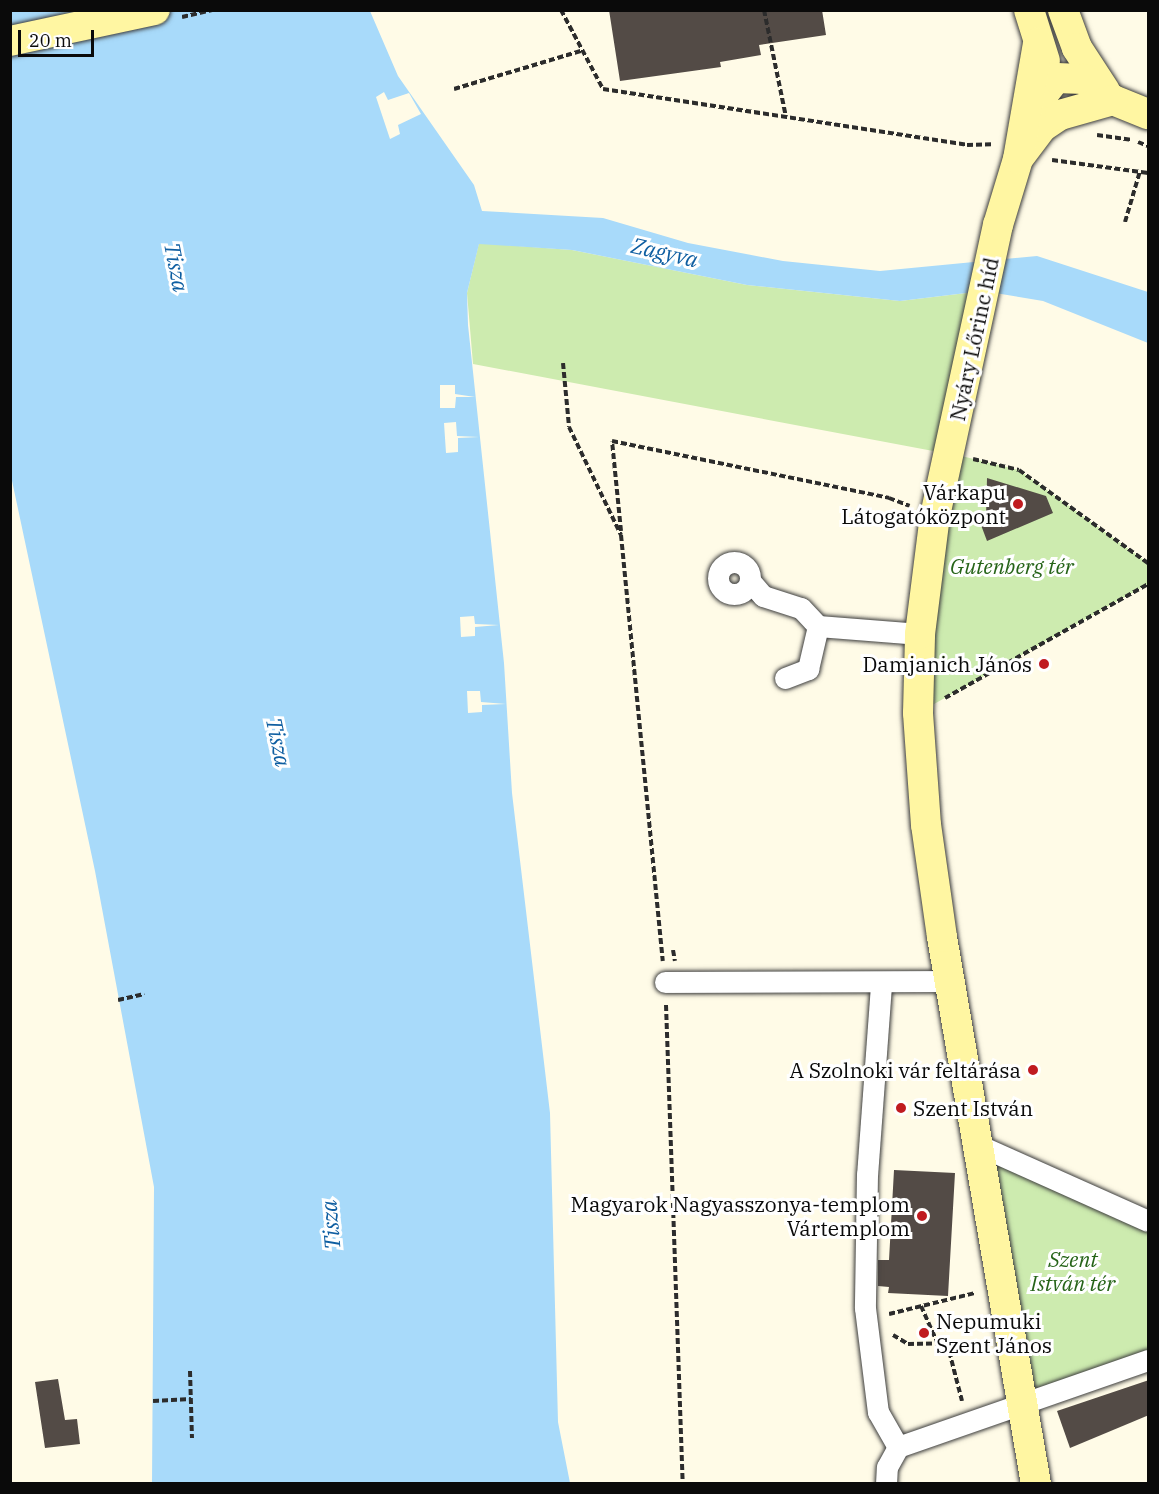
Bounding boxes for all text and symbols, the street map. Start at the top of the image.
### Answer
scale bar [21,18,98,56]
text: 20 m [29,29,72,52]
water label: Zagyva [629,232,701,272]
water label: Tisza [159,240,195,294]
street label: Nyáry Lőrinc híd [944,255,1004,423]
place label: Várkapu Látogatóközpont [841,479,1006,529]
marker: Várkapu Látogatóközpont [1011,497,1025,511]
park label: Gutenberg tér [950,553,1074,579]
place label: Damjanich János [863,651,1032,677]
marker: Damjanich János [1037,657,1051,671]
water label: Tisza [261,715,297,769]
place label: A Szolnoki vár feltárása [789,1057,1021,1083]
marker: A Szolnoki vár feltárása [1026,1063,1040,1077]
place label: Szent István [913,1095,1033,1121]
marker: Szent István [894,1101,908,1115]
place label: Magyarok Nagyasszonya-templom Vártemplom [571,1191,910,1241]
water label: Tisza [315,1199,345,1251]
marker: Magyarok Nagyasszonya-templom Vártemplom [915,1209,929,1223]
park label: Szent István tér [1031,1246,1115,1296]
place label: Nepumuki Szent János [936,1308,1052,1358]
marker: Nepumuki Szent János [917,1326,931,1340]

